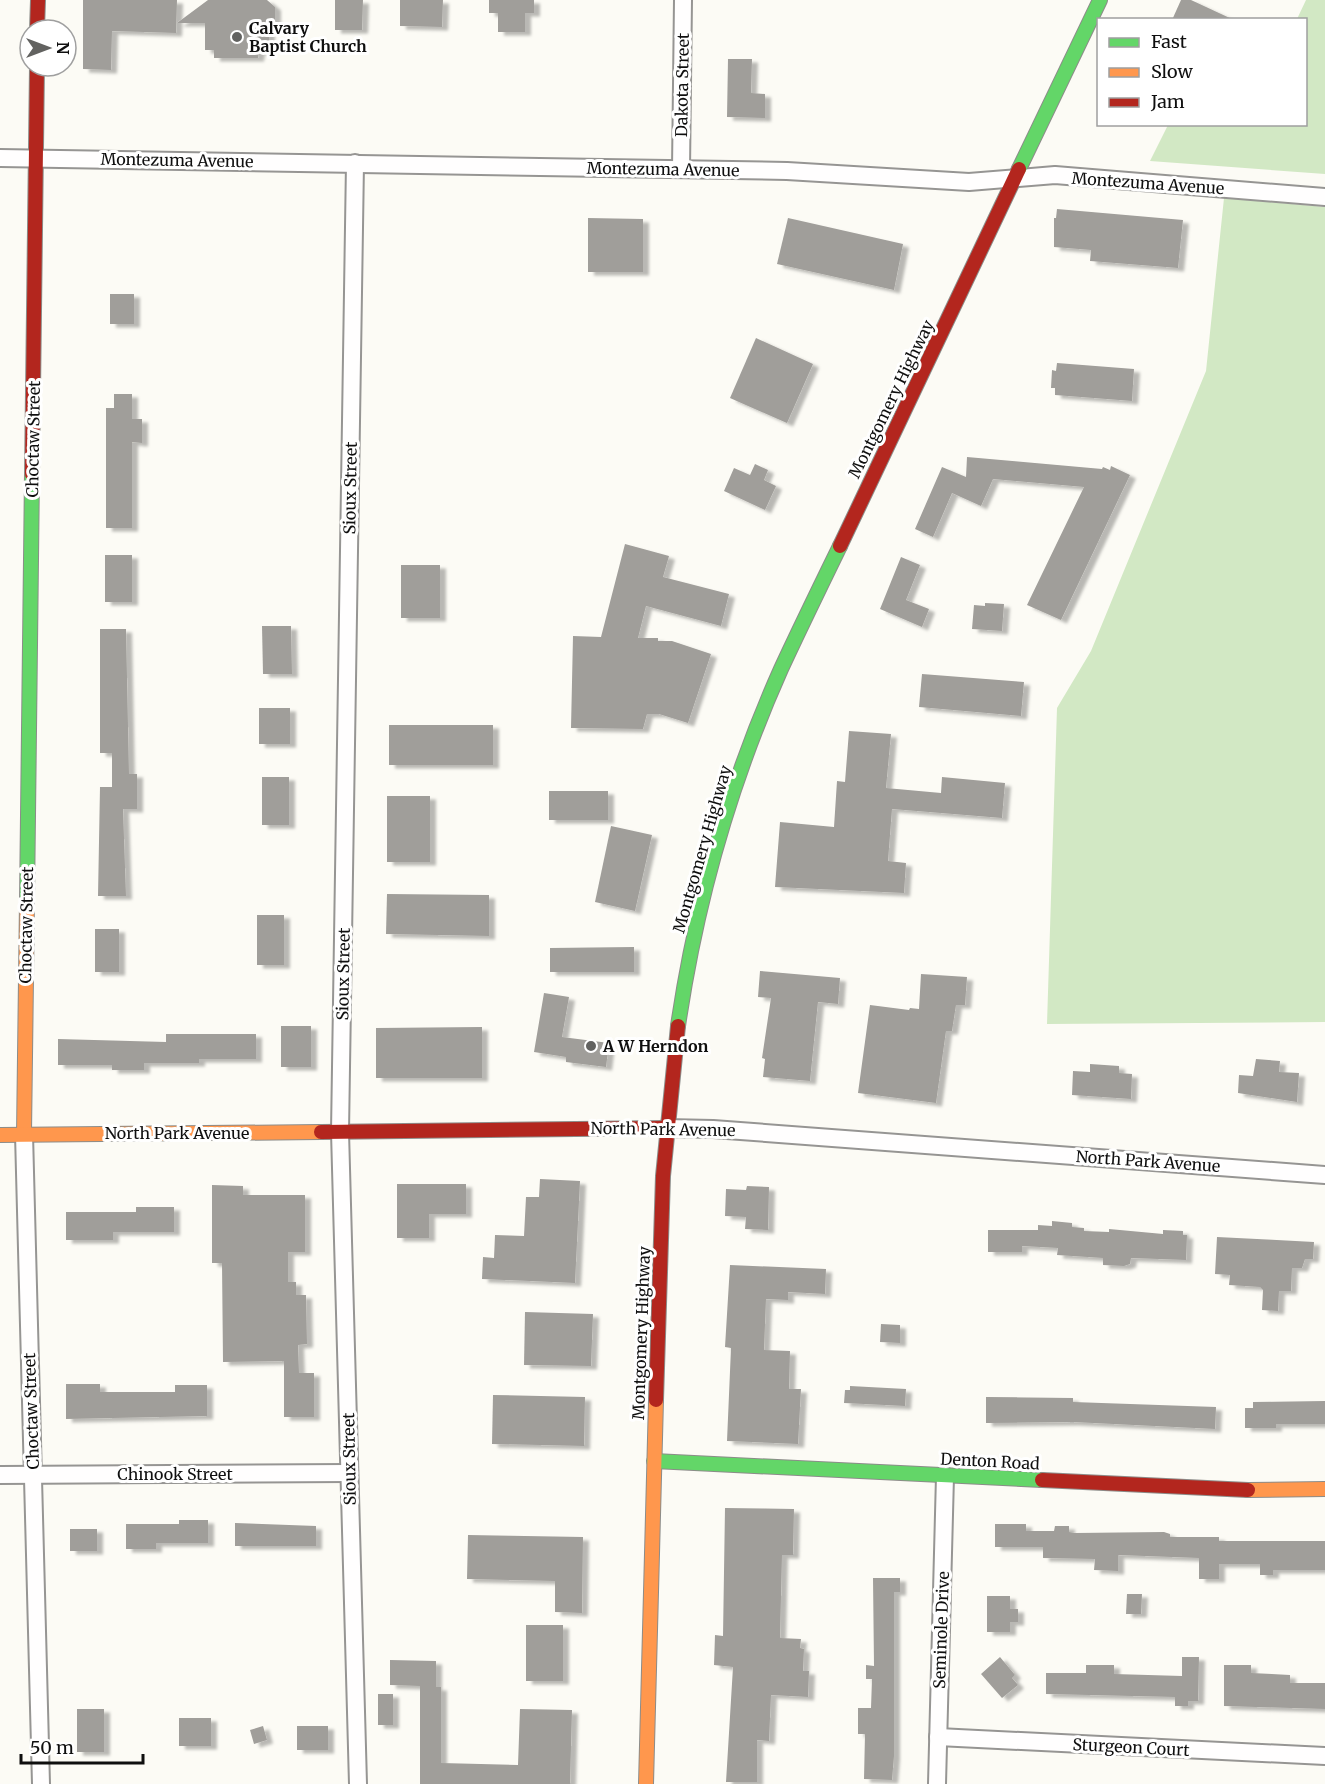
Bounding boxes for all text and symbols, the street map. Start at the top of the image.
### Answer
north arrow [18,18,78,78]
place label: Calvary Baptist Church [249,18,367,56]
legend [1097,18,1307,126]
marker: Calvary Baptist Church [230,30,244,44]
text: Fast [1151,30,1187,53]
street label: Dakota Street [671,32,693,137]
text: N [53,42,73,55]
text: Slow [1151,60,1194,83]
text: Jam [1150,90,1185,113]
street label: Montezuma Avenue [100,149,254,171]
street label: Montezuma Avenue [586,158,740,180]
street label: Montezuma Avenue [1071,168,1225,198]
street label: Montgomery Highway [844,316,938,481]
street label: Choctaw Street [22,380,44,498]
street label: Sioux Street [339,441,361,535]
street label: Montgomery Highway [668,762,736,935]
street label: Choctaw Street [15,866,37,984]
street label: Sioux Street [332,927,354,1021]
place label: A W Herndon [602,1036,708,1056]
marker: A W Herndon [584,1039,598,1053]
street label: North Park Avenue [590,1118,736,1140]
street label: North Park Avenue [105,1123,249,1143]
street label: North Park Avenue [1075,1146,1221,1176]
street label: Montgomery Highway [628,1245,654,1420]
street label: Choctaw Street [19,1352,43,1470]
street label: Sioux Street [338,1412,360,1506]
street label: Denton Road [940,1448,1041,1474]
street label: Chinook Street [117,1464,233,1484]
street label: Seminole Drive [929,1571,953,1689]
scale bar [21,1727,142,1765]
street label: Sturgeon Court [1072,1734,1191,1760]
text: 50 m [30,1736,74,1759]

